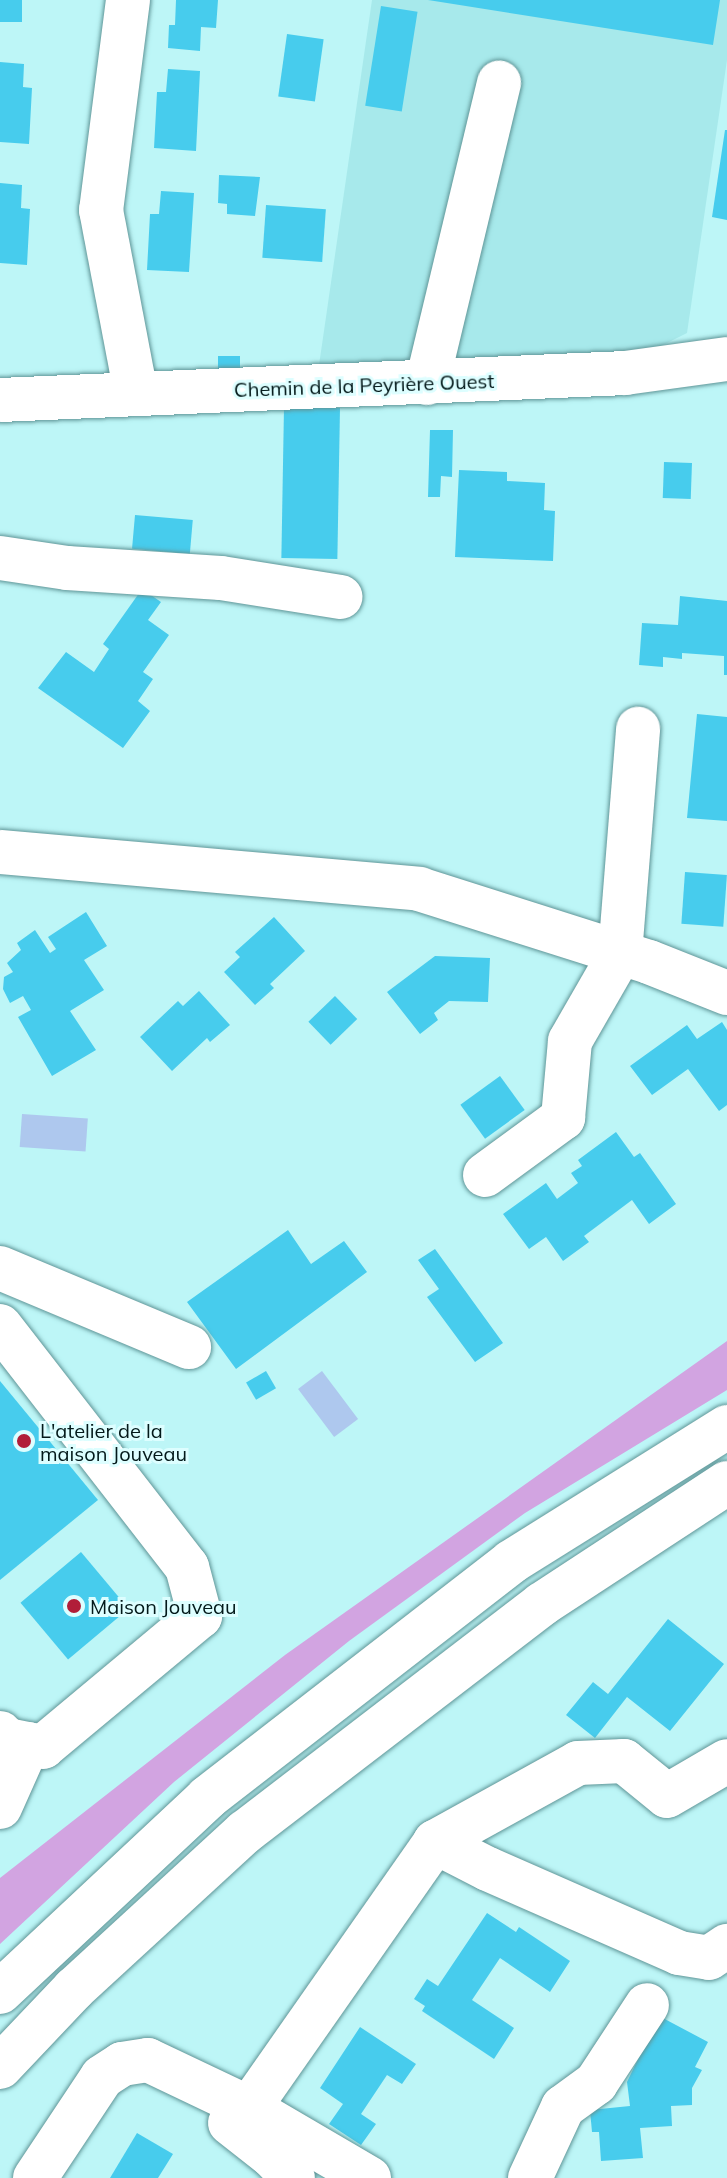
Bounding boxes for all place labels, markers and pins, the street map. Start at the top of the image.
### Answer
place label: L'atelier de la maison Jouveau [40,1418,187,1465]
marker: L'atelier de la maison Jouveau [15,1432,33,1450]
place label: Maison Jouveau [90,1594,237,1618]
marker: Maison Jouveau [65,1597,83,1615]

